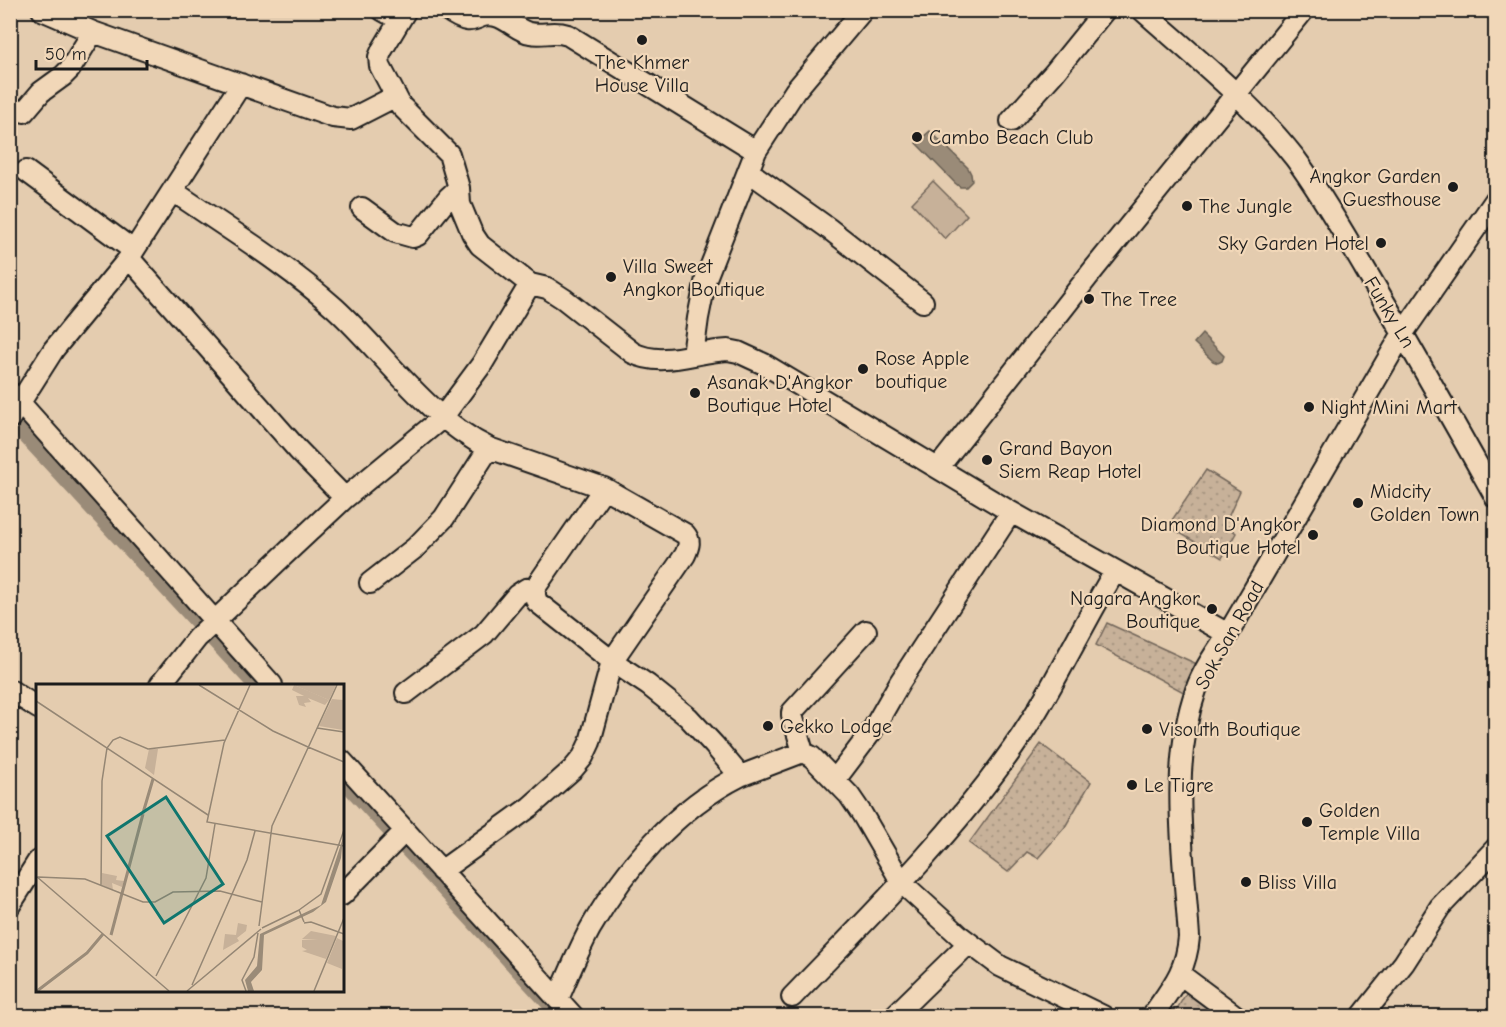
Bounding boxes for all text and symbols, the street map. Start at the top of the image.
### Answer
scale bar [36,33,147,71]
marker: The Khmer House Villa [635,33,649,47]
text: 50 m [45,44,87,65]
place label: The Khmer House Villa [595,51,689,97]
place label: Cambo Beach Club [929,126,1093,149]
marker: Cambo Beach Club [910,130,924,144]
place label: Angkor Garden Guesthouse [1310,165,1441,211]
marker: Angkor Garden Guesthouse [1446,180,1460,194]
place label: The Jungle [1199,195,1292,218]
marker: The Jungle [1180,199,1194,213]
place label: Sky Garden Hotel [1218,232,1369,255]
marker: Sky Garden Hotel [1374,236,1388,250]
place label: Villa Sweet Angkor Boutique [623,255,765,301]
marker: Villa Sweet Angkor Boutique [604,270,618,284]
street label: Funky Ln [1359,272,1420,352]
place label: The Tree [1101,288,1177,311]
marker: The Tree [1082,292,1096,306]
place label: Rose Apple boutique [875,347,969,393]
marker: Rose Apple boutique [856,362,870,376]
place label: Asanak D'Angkor Boutique Hotel [707,371,853,417]
marker: Asanak D'Angkor Boutique Hotel [688,386,702,400]
place label: Night Mini Mart [1321,396,1458,419]
marker: Night Mini Mart [1302,400,1316,414]
place label: Grand Bayon Siem Reap Hotel [999,437,1142,483]
marker: Grand Bayon Siem Reap Hotel [980,453,994,467]
place label: Midcity Golden Town [1370,480,1480,526]
marker: Midcity Golden Town [1351,496,1365,510]
place label: Diamond D'Angkor Boutique Hotel [1141,513,1301,559]
marker: Diamond D'Angkor Boutique Hotel [1306,528,1320,542]
street label: Sok San Road [1190,577,1269,693]
place label: Nagara Angkor Boutique [1070,587,1200,633]
marker: Nagara Angkor Boutique [1205,602,1219,616]
inset map [36,684,344,991]
place label: Gekko Lodge [780,715,892,738]
place label: Visouth Boutique [1159,718,1300,741]
marker: Gekko Lodge [761,719,775,733]
marker: Visouth Boutique [1140,722,1154,736]
place label: Le Tigre [1144,774,1214,797]
marker: Le Tigre [1125,778,1139,792]
place label: Golden Temple Villa [1319,799,1420,845]
marker: Golden Temple Villa [1300,815,1314,829]
place label: Bliss Villa [1258,871,1337,894]
marker: Bliss Villa [1239,875,1253,889]

